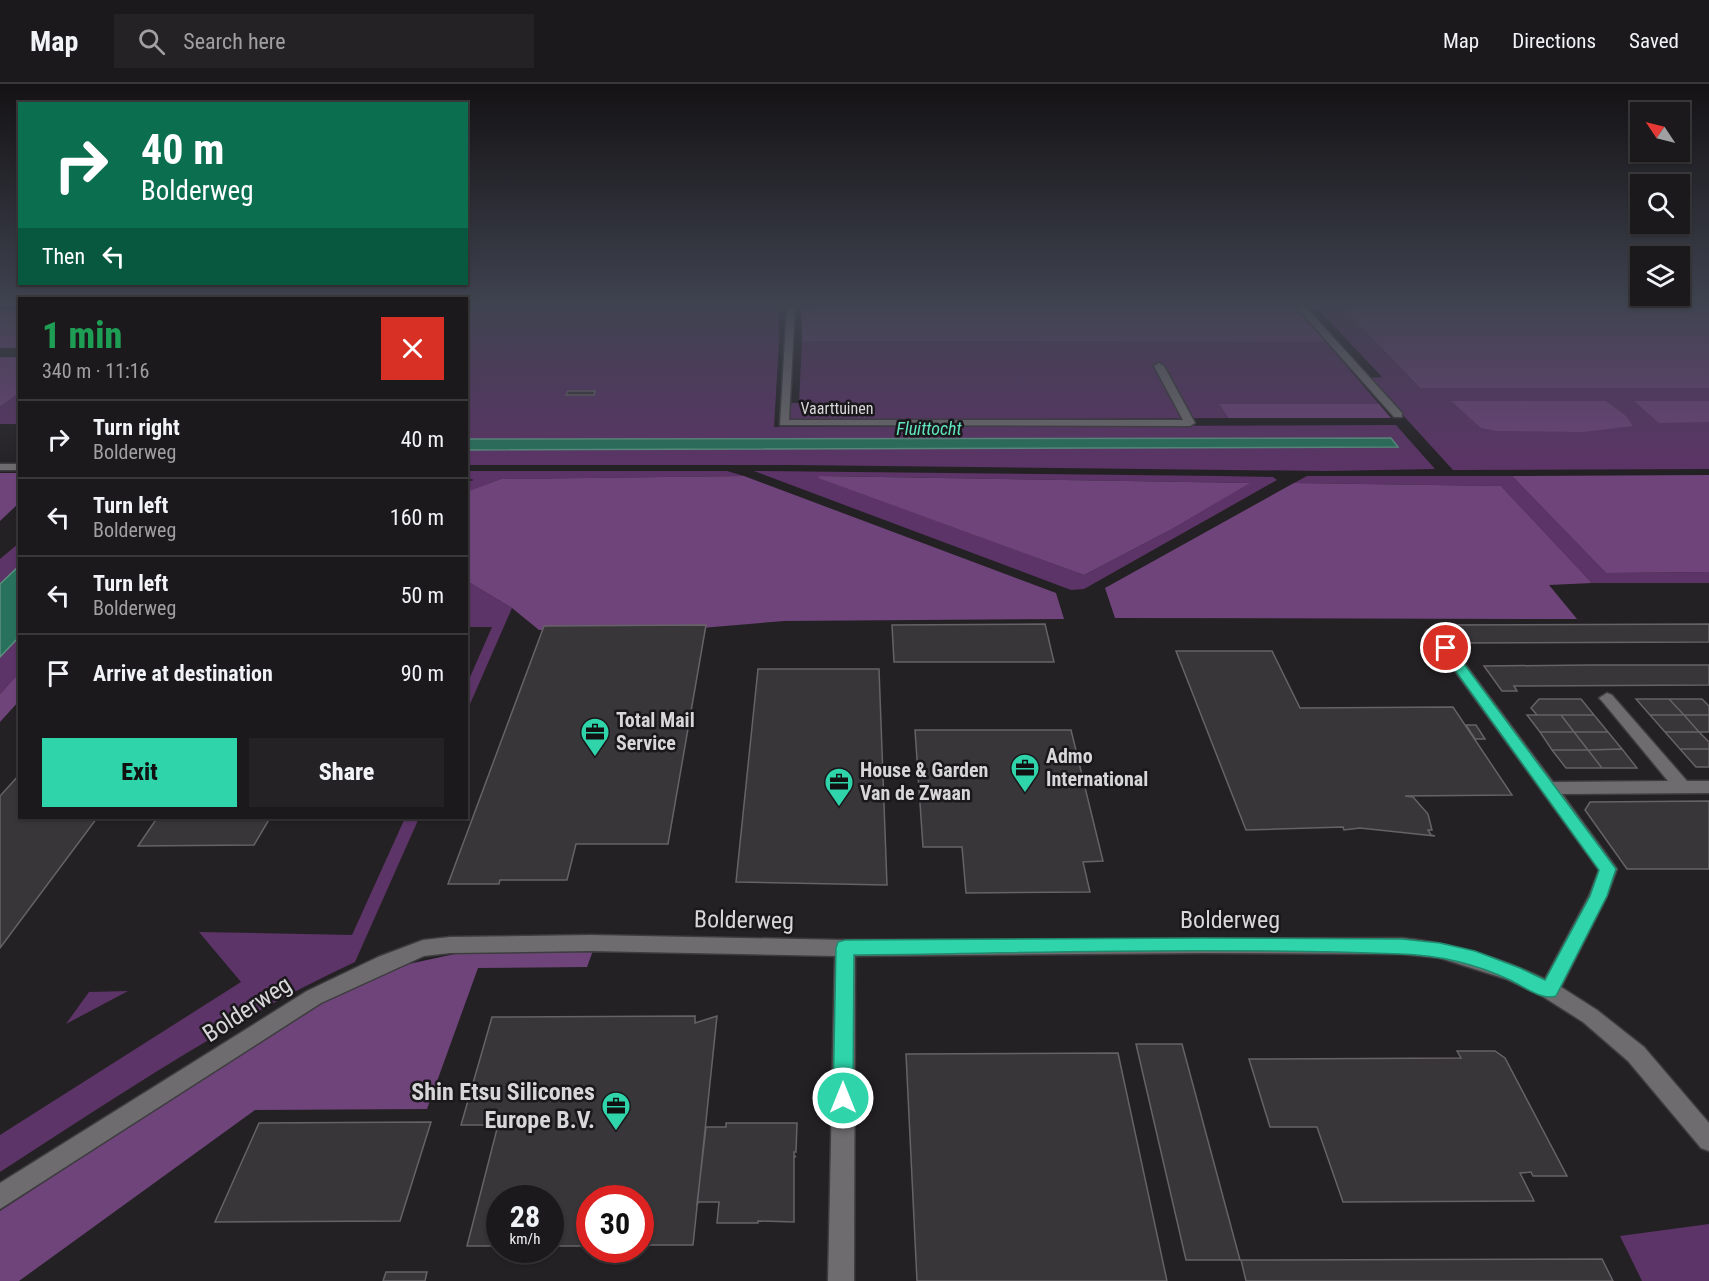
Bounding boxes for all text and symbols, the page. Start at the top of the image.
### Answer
search box [114,14,534,68]
text: Map [30,25,78,58]
icon: search [135,25,168,58]
text: Search here [183,29,286,54]
text: Map [1443,29,1479,53]
text: Directions [1512,29,1596,53]
text: Saved [1629,29,1679,53]
north arrow [1630,102,1690,162]
map controls [1630,102,1690,306]
text: 40 m [141,125,224,174]
icon: right [42,126,120,204]
button: search [1630,174,1690,234]
text: Bolderweg [141,175,254,207]
icon: left [97,240,130,273]
text: Then [42,244,85,269]
button: layers [1630,246,1690,306]
text: 1 min [42,315,122,357]
button: close [381,317,444,380]
text: 340 m · 11:16 [42,359,149,383]
street label: Vaarttuinen [800,399,874,418]
text: Turn right [93,415,180,440]
water label: Fluittocht [896,418,963,439]
icon: right [42,423,75,456]
text: 40 m [401,427,444,452]
text: Bolderweg [93,440,176,464]
text: Turn left [93,493,168,518]
icon: left [42,501,75,534]
text: 160 m [390,505,444,530]
text: Bolderweg [93,518,176,542]
text: Turn left [93,571,168,596]
icon: left [42,579,75,612]
text: 50 m [401,583,444,608]
text: Bolderweg [93,596,176,620]
pin [1420,622,1471,673]
icon: arrive [1429,631,1462,664]
icon: arrive [42,657,75,690]
text: Arrive at destination [93,661,273,686]
text: 90 m [401,661,444,686]
place label: Total Mail Service [616,708,695,755]
office icon: Total Mail Service [579,716,611,758]
button: Exit [42,738,237,807]
button: Share [249,738,444,807]
place label: Admo International [1046,744,1148,791]
office icon: Admo International [1009,752,1041,794]
place label: House & Garden Van de Zwaan [860,758,988,805]
office icon: House & Garden Van de Zwaan [823,766,855,808]
street label: Bolderweg [694,905,794,935]
street label: Bolderweg [1180,906,1280,934]
street label: Bolderweg [197,970,297,1048]
position arrow [811,1066,875,1130]
place label: Shin Etsu Silicones Europe B.V. [411,1078,595,1134]
office icon: Shin Etsu Silicones Europe B.V. [600,1090,632,1132]
speed limit sign: 30 [576,1185,654,1263]
text: 28 [510,1199,540,1234]
text: km/h [510,1230,540,1248]

